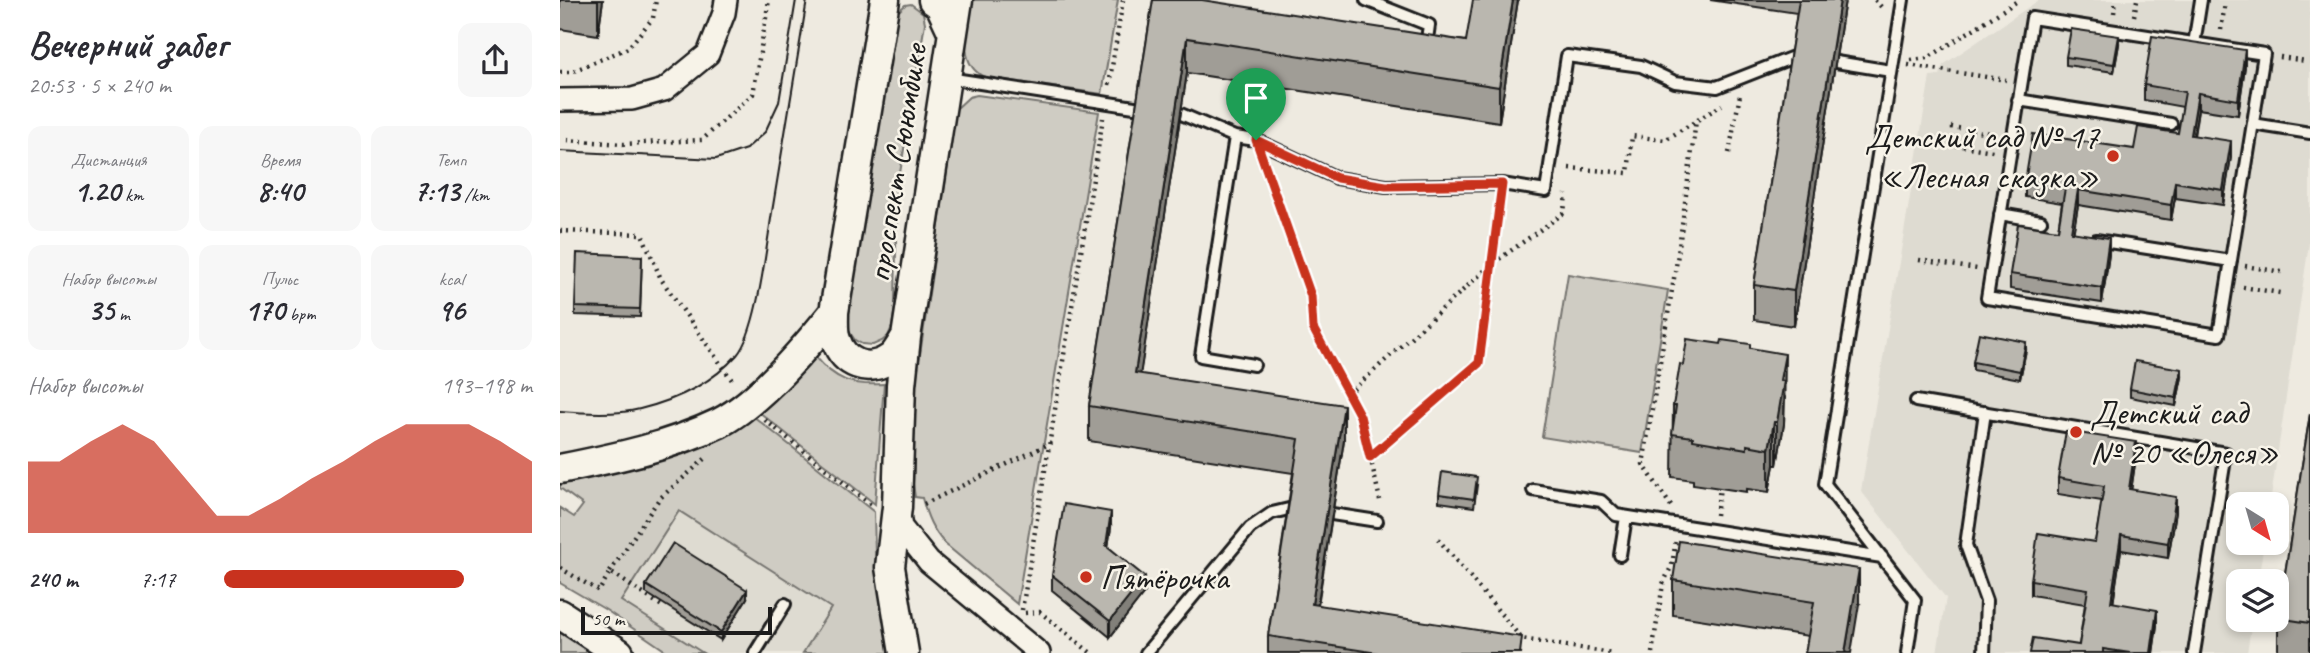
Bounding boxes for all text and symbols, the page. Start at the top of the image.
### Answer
text: Вечерний забег [28,21,227,68]
button: share [458,23,532,97]
street label: проспект Сююмбике [855,38,938,285]
pin [1226,68,1286,140]
text: 20:53 · 5 × 240 m [28,71,171,100]
icon: arrive [1237,79,1275,117]
place label: Детский сад № 17 «Лесная сказка» [1865,114,2101,199]
text: Дистанция [71,148,147,172]
text: Время [260,148,300,172]
text: Темп [436,148,467,172]
marker: Детский сад № 17 «Лесная сказка» [2105,148,2121,164]
text: 1.20 [74,172,120,210]
text: 8:40 [257,172,303,210]
text: 7:13 [413,172,460,210]
text: km [120,183,143,207]
text: /km [460,183,489,207]
text: Набор высоты [62,267,156,291]
text: Пульс [262,267,298,291]
text: kcal [439,267,464,291]
text: 35 [88,291,114,329]
text: 170 [244,291,285,329]
text: 96 [438,291,465,329]
text: m [114,302,130,326]
text: bpm [285,302,316,326]
text: Набор высоты [28,371,142,400]
text: 193–198 m [441,371,532,400]
place label: Детский сад № 20 «Олеся» [2090,390,2279,475]
marker: Детский сад № 20 «Олеся» [2068,424,2084,440]
north arrow [2226,492,2289,555]
map controls [2226,492,2289,632]
place label: Пятёрочка [1100,555,1230,600]
text: 240 m [28,565,78,594]
text: 7:17 [140,565,176,594]
marker: Пятёрочка [1078,569,1094,585]
button: layers [2226,569,2289,632]
scale bar [581,604,772,636]
text: 50 m [592,607,624,631]

